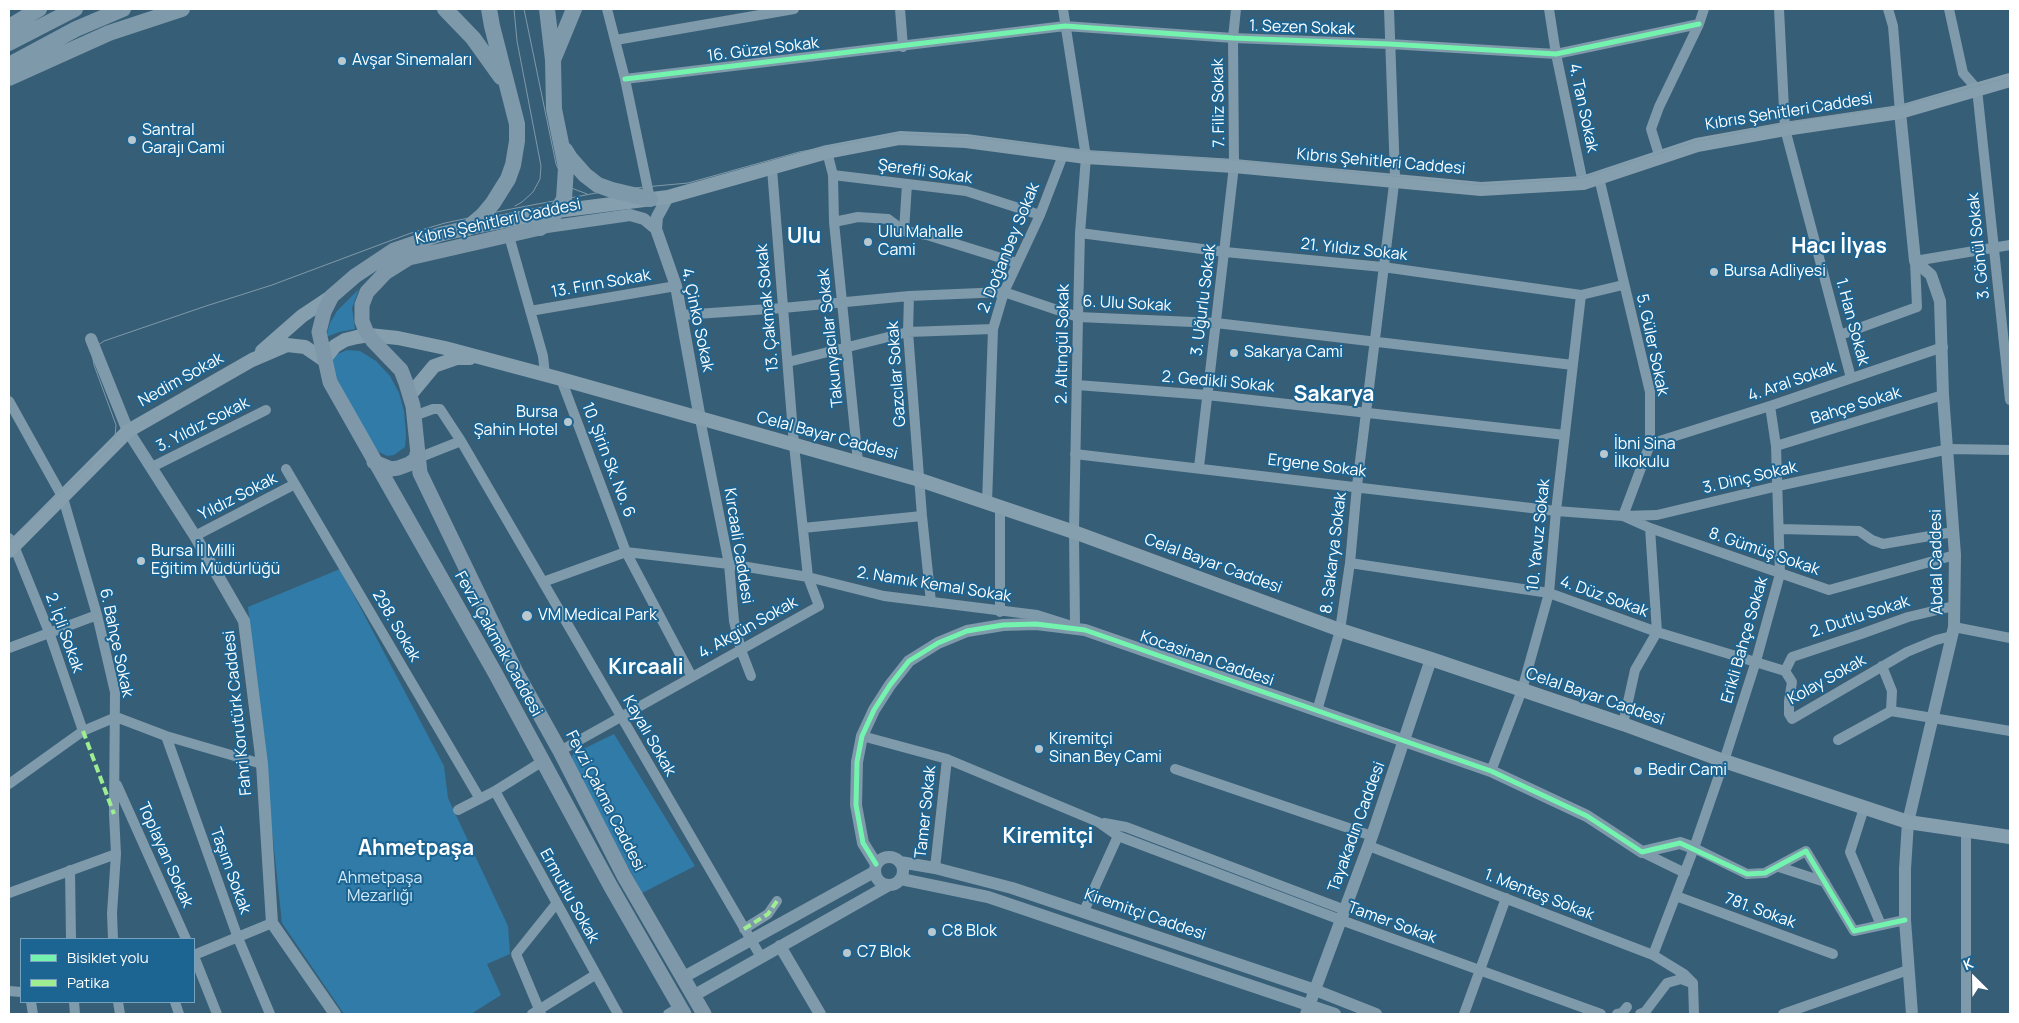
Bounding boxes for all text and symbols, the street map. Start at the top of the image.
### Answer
street label: 1. Sezen Sokak [1249,17,1355,39]
street label: 16. Güzel Sokak [706,34,820,66]
place label: Avşar Sinemaları [352,51,472,71]
marker: Avşar Sinemaları [336,55,348,67]
street label: 7. Filiz Sokak [1209,58,1229,148]
street label: 4. Tan Sokak [1564,62,1602,154]
street label: Kıbrıs Şehitleri Caddesi [1704,89,1874,135]
place label: Santral Garajı Cami [142,121,225,159]
marker: Santral Garajı Cami [126,134,138,146]
street label: Kıbrıs Şehitleri Caddesi [1296,145,1466,179]
street label: Şerefli Sokak [877,156,973,188]
street label: 2. Doğanbey Sokak [974,180,1044,316]
street label: 3. Gönül Sokak [1964,192,1994,300]
street label: Kıbrıs Şehitleri Caddesi [413,195,583,249]
place label: Ulu Mahalle Cami [878,223,963,261]
district label: Ulu [787,224,821,250]
district label: Hacı İlyas [1791,234,1887,260]
street label: 21. Yıldız Sokak [1300,235,1408,265]
marker: Ulu Mahalle Cami [862,236,874,248]
street label: 13. Çakmak Sokak [753,243,783,373]
street label: 3. Uğurlu Sokak [1188,243,1220,357]
place label: Bursa Adliyesi [1724,262,1826,282]
street label: 13. Fırın Sokak [550,266,652,302]
street label: 4. Çinko Sokak [677,266,717,374]
marker: Bursa Adliyesi [1708,266,1720,278]
street label: Takunyacılar Sokak [814,268,848,408]
street label: 1. Han Sokak [1831,276,1873,368]
street label: 2. Altıngül Sokak [1052,284,1074,404]
street label: 6. Ulu Sokak [1082,292,1172,316]
street label: 5. Güler Sokak [1632,292,1672,398]
street label: Gazcılar Sokak [884,320,910,428]
place label: Sakarya Cami [1244,343,1343,363]
marker: Sakarya Cami [1228,347,1240,359]
street label: Nedim Sokak [135,349,227,411]
street label: 4. Aral Sokak [1745,358,1839,406]
street label: 2. Gedikli Sokak [1161,368,1275,396]
district label: Sakarya [1294,382,1374,408]
street label: Bahçe Sokak [1809,383,1903,429]
street label: 3. Yıldız Sokak [153,393,253,457]
street label: 10. Şirin Sk. No. 6 [577,400,639,520]
place label: Bursa Şahin Hotel [474,403,558,441]
street label: Celal Bayar Caddesi [754,408,900,464]
marker: Bursa Şahin Hotel [562,416,574,428]
place label: İbni Sina İlkokulu [1614,435,1676,473]
marker: İbni Sina İlkokulu [1598,448,1610,460]
street label: Ergene Sokak [1267,450,1367,482]
street label: 3. Dinç Sokak [1701,458,1799,498]
street label: Yıldız Sokak [196,469,280,525]
street label: 10. Yavuz Sokak [1524,478,1554,592]
street label: Kırcaali Caddesi [719,487,757,605]
street label: 8. Sakarya Sokak [1317,491,1351,615]
street label: Abdal Caddesi [1926,509,1948,615]
street label: 8. Gümüş Sokak [1706,524,1822,580]
street label: Celal Bayar Caddesi [1141,530,1285,598]
place label: Bursa İl Milli Eğitim Müdürlüğü [151,542,280,580]
marker: Bursa İl Milli Eğitim Müdürlüğü [135,555,147,567]
street label: 2. Namık Kemal Sokak [855,563,1013,607]
street label: Fevzi Çakmak Caddesi [450,568,546,720]
street label: 4. Düz Sokak [1557,572,1651,622]
street label: Erikli Bahçe Sokak [1718,575,1772,705]
street label: 6. Bahçe Sokak [95,587,137,699]
street label: 298. Sokak [368,587,424,665]
street label: 2. İçli Sokak [41,590,87,676]
street label: 2. Dutlu Sokak [1808,592,1912,642]
street label: 4. Akgün Sokak [695,593,801,663]
place label: VM Medical Park [538,606,657,626]
marker: VM Medical Park [520,609,534,623]
street label: Kocasinan Caddesi [1138,627,1276,691]
street label: Fahri Korutürk Caddesi [220,629,256,797]
street label: Kolay Sokak [1785,651,1869,709]
district label: Kırcaali [608,655,684,681]
street label: Celal Bayar Caddesi [1523,664,1667,730]
street label: Kayalı Sokak [618,692,680,780]
street label: Fevzi Çakma Caddesi [561,728,649,874]
place label: Kiremitçi Sinan Bey Cami [1049,730,1162,768]
marker: Kiremitçi Sinan Bey Cami [1033,743,1045,755]
street label: Tayakadın Caddesi [1324,759,1390,895]
place label: Bedir Cami [1648,761,1727,781]
street label: Tamer Sokak [912,765,940,859]
marker: Bedir Cami [1632,765,1644,777]
street label: Toplayan Sokak [133,799,197,911]
district label: Kiremitçi [1003,824,1093,850]
street label: Taşım Sokak [206,825,254,917]
district label: Ahmetpaşa [358,836,474,862]
street label: Ermutlu Sokak [535,845,603,947]
street label: 1. Menteş Sokak [1481,865,1597,925]
park label: Ahmetpaşa Mezarlığı [338,869,422,907]
street label: Kiremitçi Caddesi [1082,885,1208,945]
street label: 781. Sokak [1722,889,1798,933]
street label: Tamer Sokak [1345,898,1439,948]
place label: C8 Blok [942,922,997,942]
marker: C8 Blok [926,926,938,938]
legend [20,938,195,1003]
place label: C7 Blok [857,943,911,963]
text: Bisiklet yolu [67,947,149,968]
marker: C7 Blok [841,947,853,959]
north arrow [1949,953,1999,1003]
text: K [1960,953,1976,974]
text: Patika [67,972,109,993]

